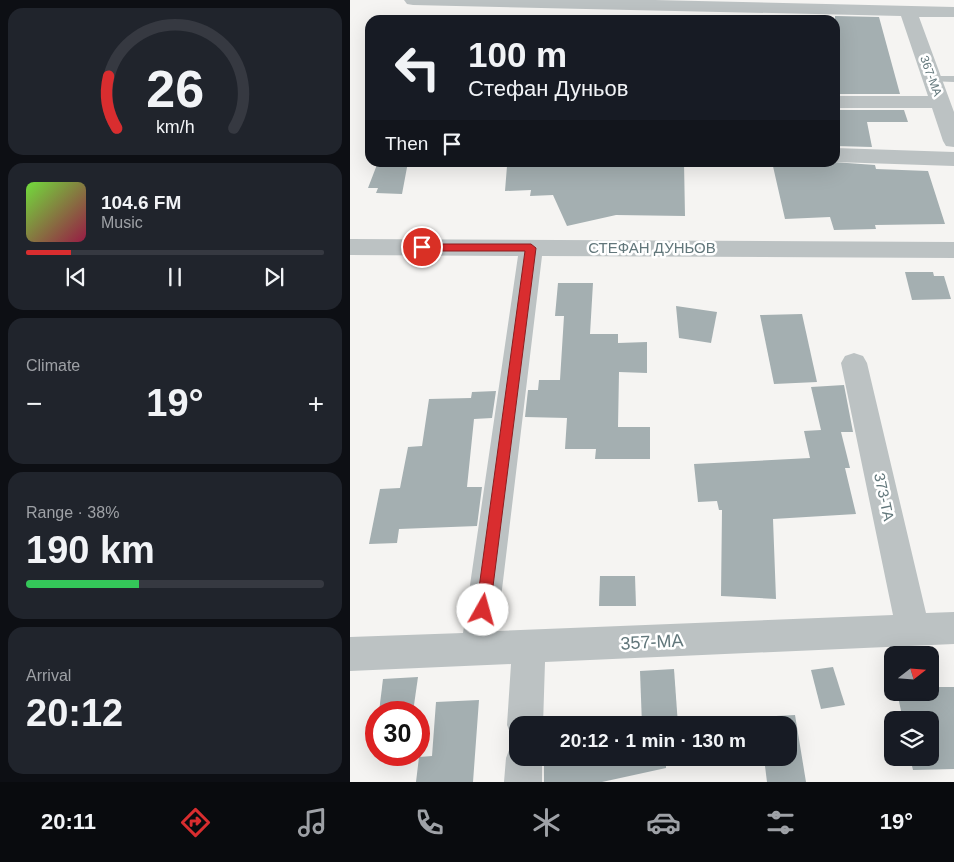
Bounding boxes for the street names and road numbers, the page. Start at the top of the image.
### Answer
street label: 367-МА [917,54,945,98]
street label: СТЕФАН ДУНЬОВ [588,239,716,256]
street label: 373-ТА [871,471,898,522]
street label: 357-МА [620,630,684,654]

